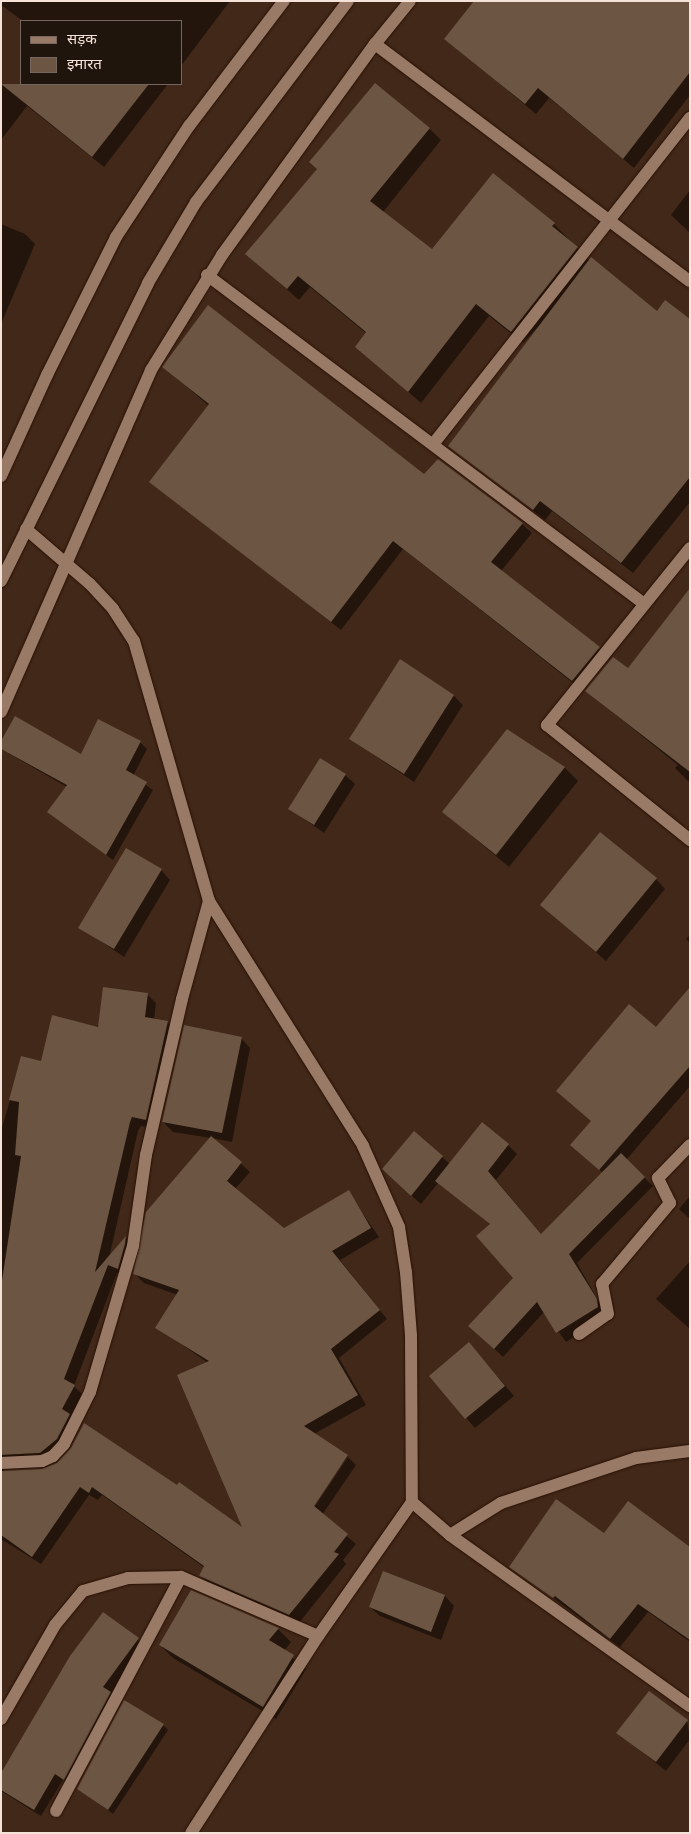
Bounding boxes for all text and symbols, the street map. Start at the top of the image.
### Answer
legend [20,20,182,85]
text: सड़क [67,30,97,48]
text: इमारत [67,55,102,73]

